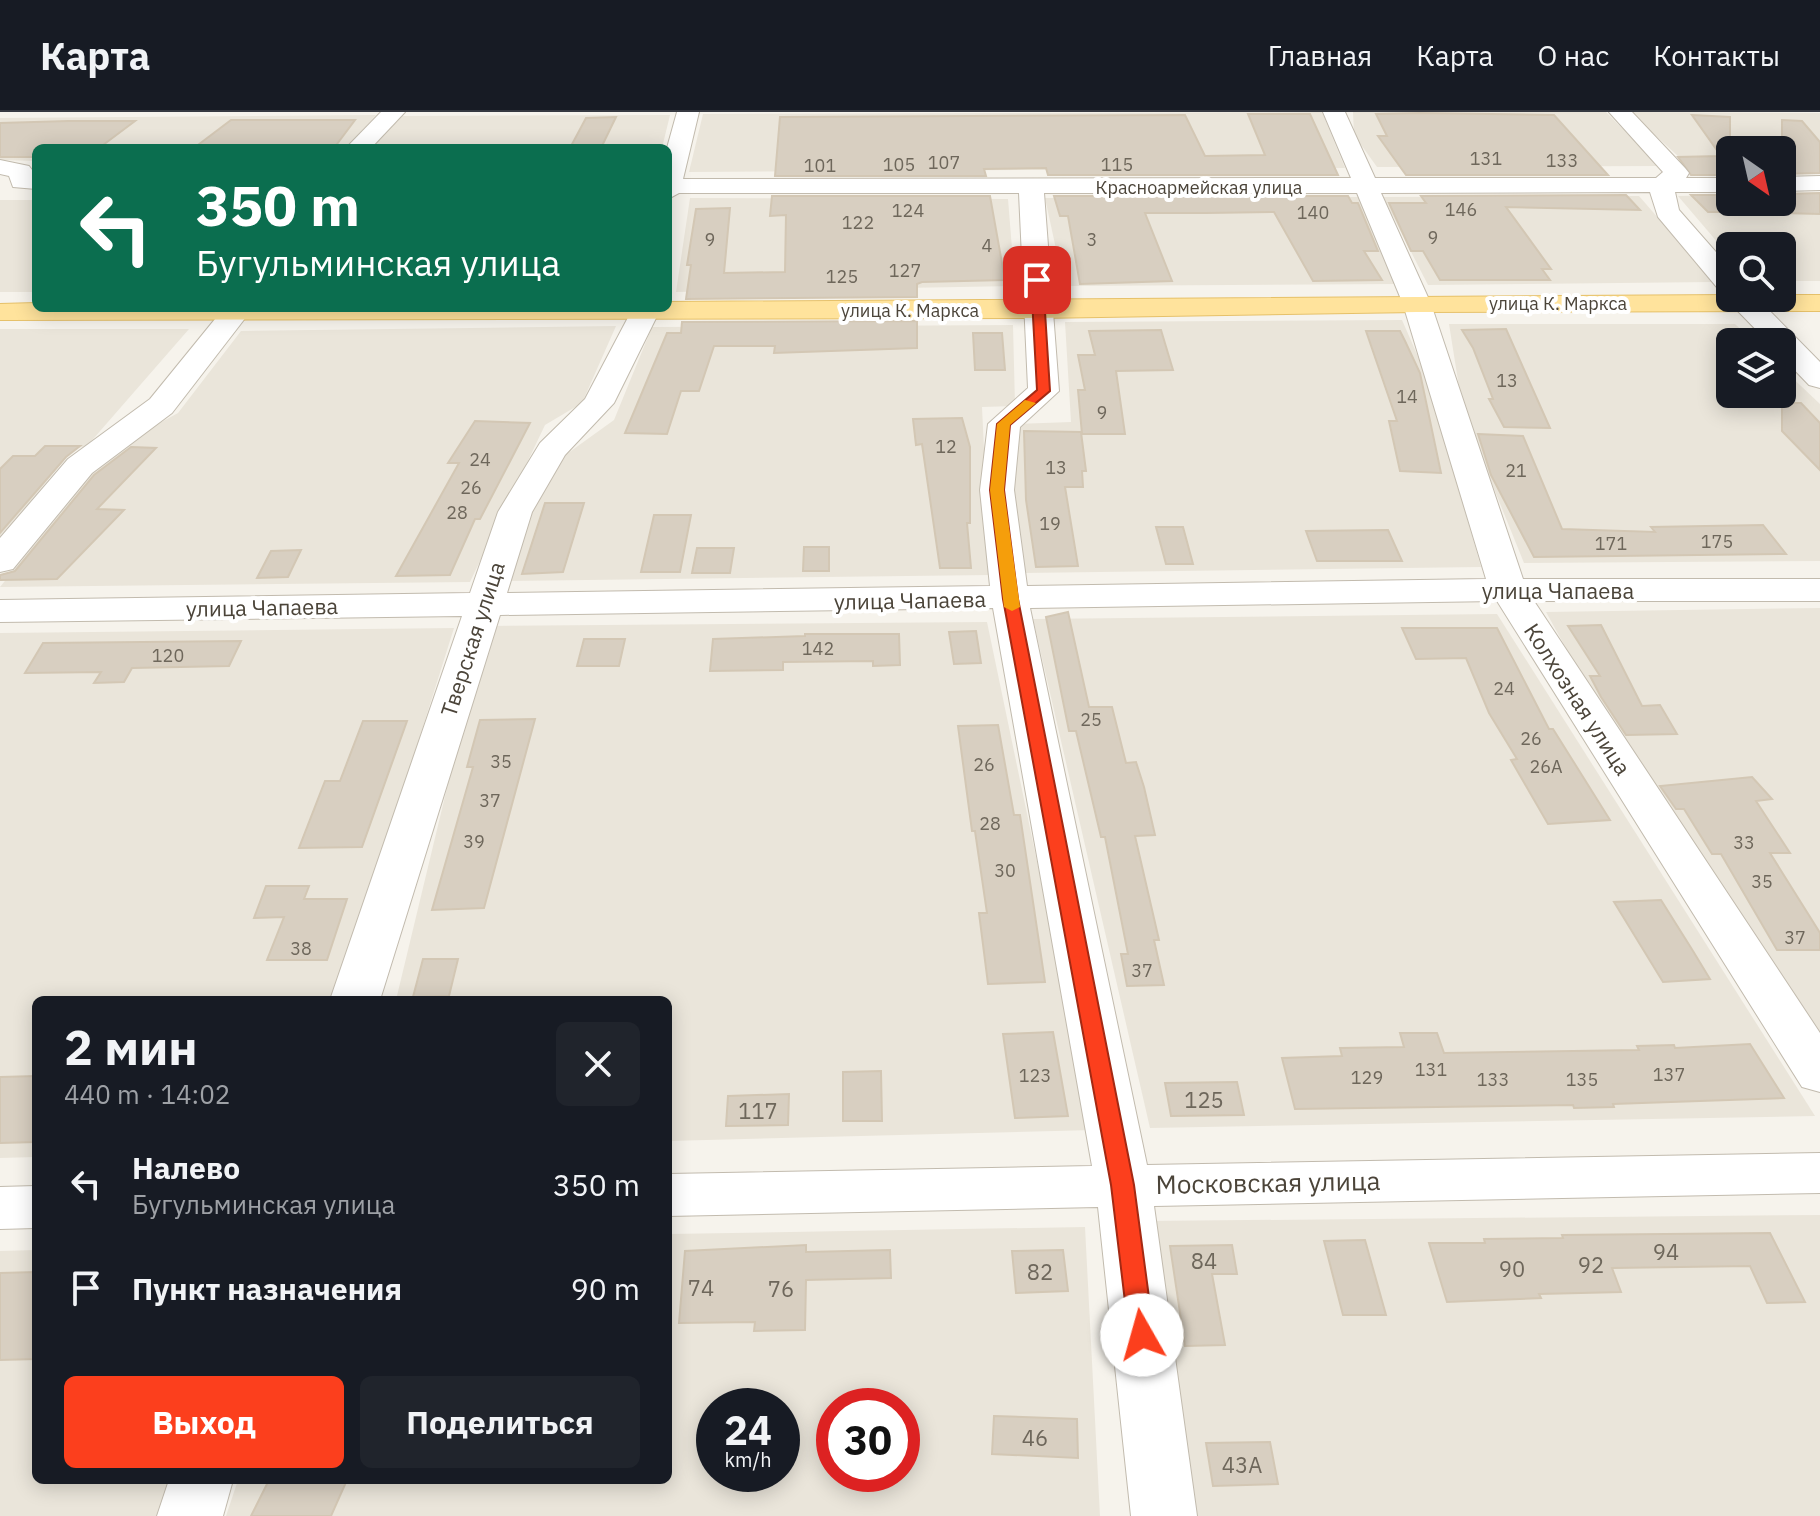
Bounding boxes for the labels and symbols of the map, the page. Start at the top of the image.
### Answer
north arrow [1716,136,1796,216]
house number: 131 [1470,147,1502,170]
house number: 133 [1546,149,1578,172]
house number: 107 [928,151,960,174]
house number: 105 [883,153,915,176]
house number: 115 [1101,153,1133,176]
house number: 101 [804,154,836,177]
street label: Красноармейская улица [1096,176,1303,199]
house number: 146 [1445,198,1477,221]
house number: 124 [892,199,924,222]
house number: 140 [1297,201,1329,224]
house number: 122 [842,211,874,234]
house number: 9 [1428,226,1438,249]
house number: 9 [705,228,715,251]
house number: 3 [1087,228,1097,251]
house number: 4 [982,234,993,257]
pin [1003,246,1071,314]
house number: 127 [889,259,921,282]
house number: 125 [826,265,858,288]
street label: улица К. Маркса [1489,292,1627,315]
street label: улица К. Маркса [841,299,979,322]
house number: 13 [1496,369,1518,392]
house number: 14 [1396,385,1418,408]
house number: 9 [1097,401,1107,424]
house number: 12 [935,435,957,458]
house number: 24 [469,448,491,471]
house number: 13 [1045,456,1067,479]
house number: 21 [1505,459,1527,482]
house number: 26 [460,476,482,499]
house number: 28 [446,501,468,524]
house number: 19 [1039,512,1061,535]
house number: 175 [1701,530,1733,553]
house number: 171 [1595,532,1627,555]
street label: Тверская улица [433,558,511,720]
street label: улица Чапаева [1482,576,1634,605]
street label: улица Чапаева [834,584,987,616]
street label: улица Чапаева [186,591,339,623]
street label: Колхозная улица [1518,618,1638,781]
house number: 142 [802,637,834,660]
house number: 120 [152,644,184,667]
house number: 24 [1493,677,1515,700]
house number: 25 [1080,708,1102,731]
house number: 26 [1520,727,1542,750]
house number: 35 [490,750,512,773]
house number: 26 [973,753,995,776]
house number: 26А [1529,755,1563,778]
house number: 37 [479,789,501,812]
house number: 28 [979,812,1001,835]
house number: 39 [463,830,485,853]
house number: 33 [1733,831,1755,854]
house number: 30 [994,859,1016,882]
house number: 35 [1751,870,1773,893]
house number: 37 [1784,926,1806,949]
house number: 38 [290,937,312,960]
house number: 37 [1131,959,1153,982]
house number: 131 [1415,1058,1447,1081]
house number: 137 [1653,1063,1685,1086]
house number: 123 [1019,1064,1051,1087]
house number: 129 [1351,1066,1383,1089]
house number: 133 [1477,1068,1509,1091]
house number: 135 [1566,1068,1598,1091]
house number: 125 [1184,1085,1224,1114]
house number: 117 [738,1096,778,1125]
street label: Московская улица [1155,1163,1381,1201]
house number: 94 [1653,1237,1679,1266]
house number: 84 [1191,1246,1217,1275]
house number: 92 [1578,1250,1604,1279]
house number: 90 [1499,1254,1525,1283]
house number: 82 [1027,1257,1053,1286]
house number: 74 [688,1273,714,1302]
house number: 76 [768,1274,794,1303]
position arrow [1100,1293,1184,1377]
speed limit sign: 30 [816,1388,920,1492]
house number: 46 [1022,1423,1048,1452]
house number: 43А [1222,1450,1262,1479]

